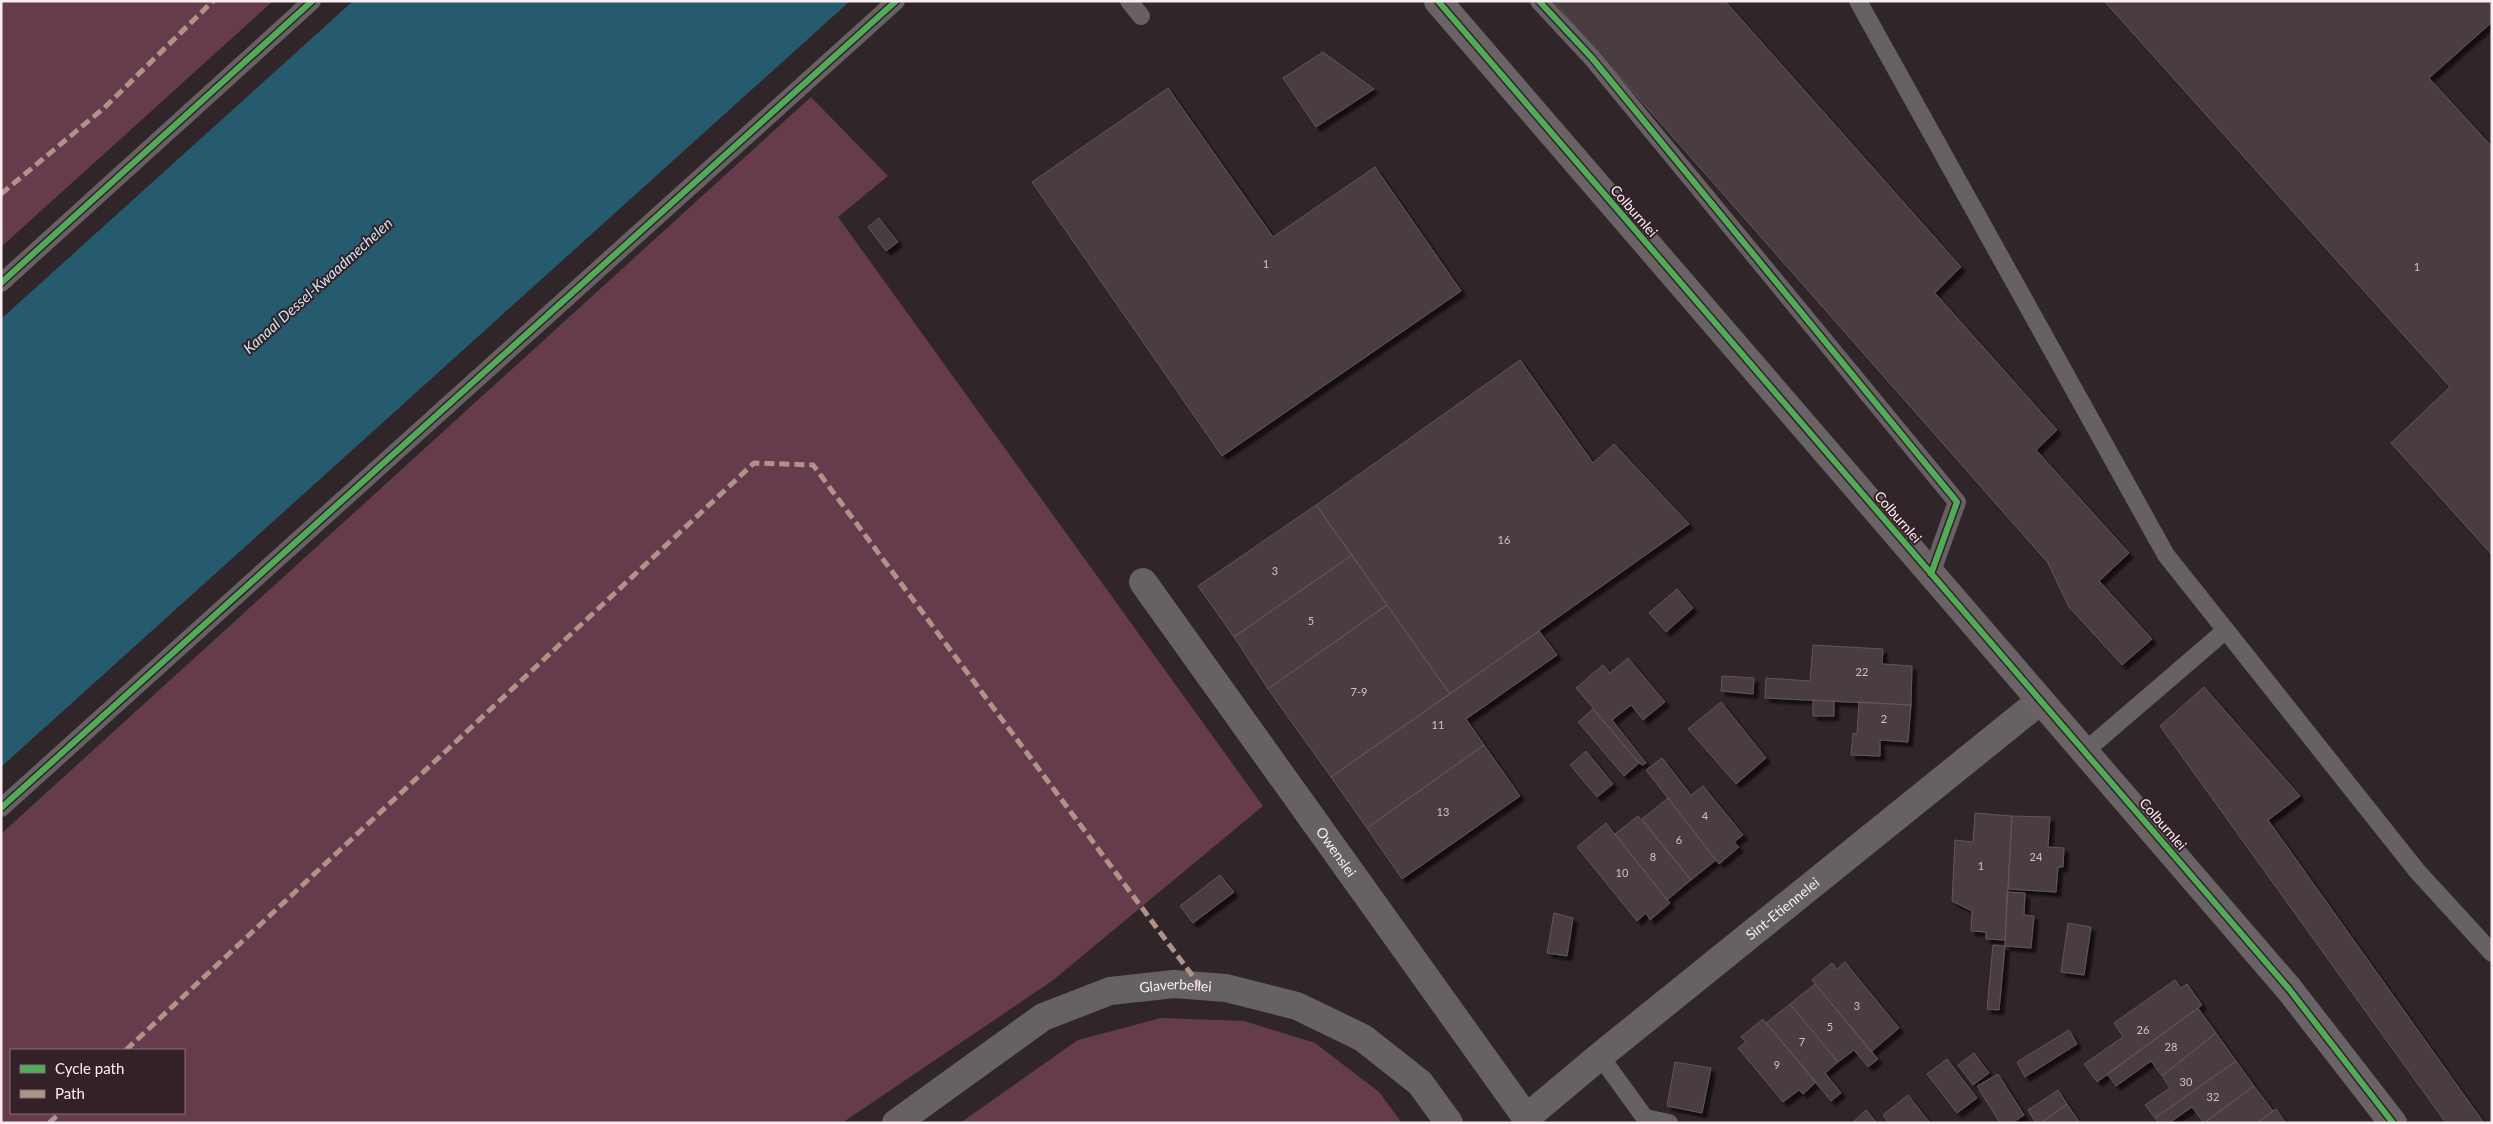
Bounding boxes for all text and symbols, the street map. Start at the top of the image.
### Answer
street label: Colburnlei [1607,181,1661,240]
water label: Kanaal Dessel-Kwaadmechelen [239,214,396,357]
house number: 1 [1263,257,1269,270]
house number: 1 [2414,260,2420,273]
street label: Colburnlei [1871,487,1925,546]
house number: 16 [1498,533,1510,546]
house number: 3 [1272,564,1278,577]
house number: 5 [1308,614,1314,627]
house number: 22 [1856,665,1868,678]
house number: 7-9 [1351,685,1367,698]
house number: 2 [1881,712,1887,725]
house number: 11 [1432,718,1444,731]
street label: Colburnlei [2136,794,2190,853]
house number: 13 [1437,805,1449,818]
house number: 4 [1702,809,1709,822]
street label: Owenslei [1313,823,1360,880]
house number: 6 [1676,833,1682,846]
house number: 8 [1650,850,1656,863]
house number: 24 [2030,850,2043,863]
house number: 1 [1978,859,1984,872]
house number: 10 [1616,866,1629,879]
street label: Sint-Etiennelei [1742,874,1822,943]
street label: Glaverbellei [1138,975,1212,996]
house number: 3 [1854,999,1860,1012]
house number: 5 [1827,1020,1833,1033]
house number: 26 [2137,1023,2149,1036]
house number: 7 [1799,1035,1805,1048]
house number: 28 [2165,1040,2177,1053]
legend [10,1049,185,1114]
house number: 9 [1774,1058,1780,1071]
text: Cycle path [55,1059,124,1077]
house number: 30 [2180,1075,2193,1088]
text: Path [55,1084,85,1102]
house number: 32 [2207,1090,2219,1103]

